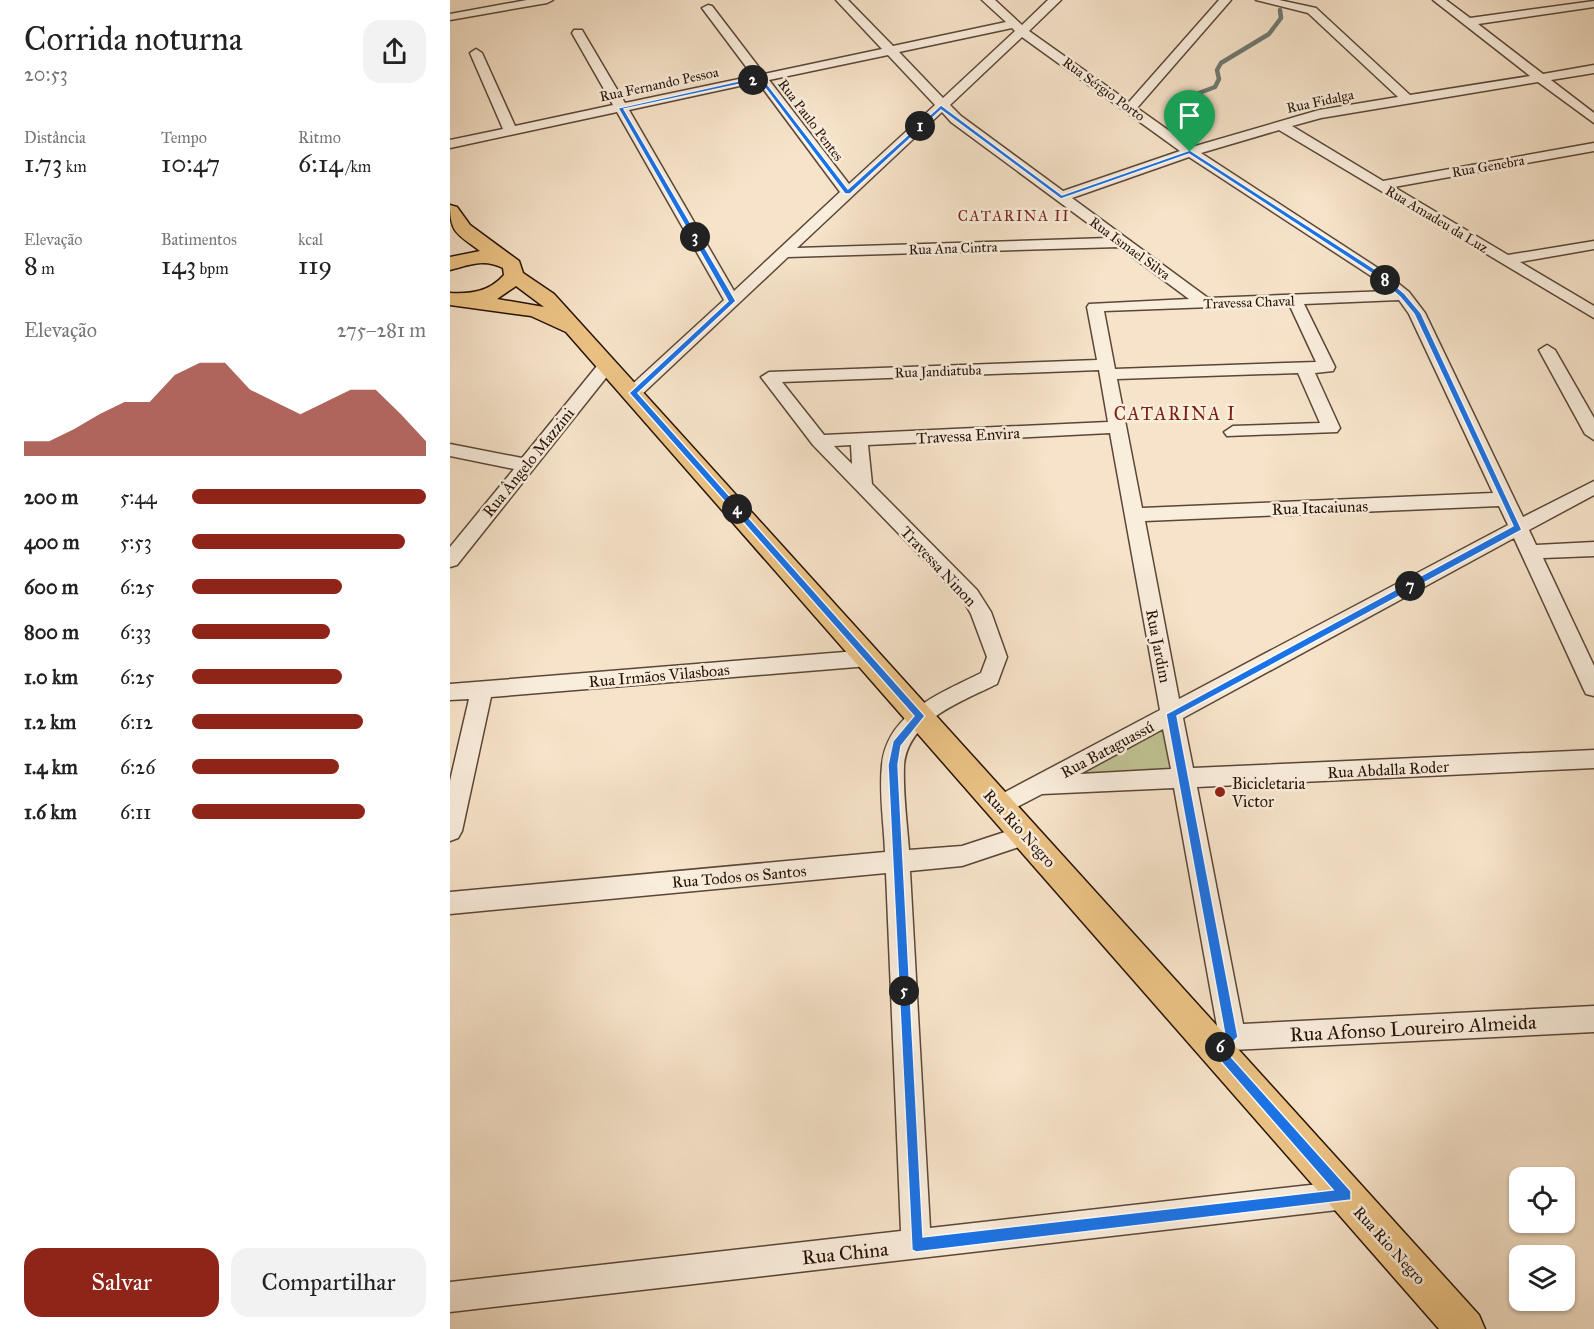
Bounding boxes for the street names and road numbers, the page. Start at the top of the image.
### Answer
street label: Rua Sérgio Porto [1059,54,1148,125]
street label: Rua Fernando Pessoa [598,64,720,105]
street label: Rua Paulo Pentes [774,76,847,165]
street label: Rua Fidalga [1285,86,1355,117]
street label: Rua Genebra [1450,152,1526,181]
street label: Rua Amadeu da Luz [1382,182,1492,257]
street label: Rua Ismael Silva [1086,213,1173,283]
street label: Rua Ana Cintra [908,238,998,259]
street label: Travessa Chaval [1203,292,1295,313]
street label: Rua Jandiatuba [894,361,982,383]
street label: Rua Ângelo Mazzini [478,403,579,521]
street label: Travessa Envira [916,423,1021,448]
street label: Rua Itacaiunas [1272,496,1369,519]
street label: Travessa Ninon [897,522,981,611]
street label: Rua Jardim [1141,608,1175,685]
street label: Rua Irmãos Vilasboas [588,660,730,691]
street label: Rua Bataguassú [1057,717,1158,783]
street label: Rua Abdalla Roder [1327,757,1449,782]
street label: Rua Rio Negro [979,785,1060,872]
street label: Rua Todos os Santos [671,861,807,892]
street label: Rua Afonso Loureiro Almeida [1289,1010,1537,1046]
street label: Rua Rio Negro [1349,1202,1430,1289]
street label: Rua China [801,1236,890,1269]

